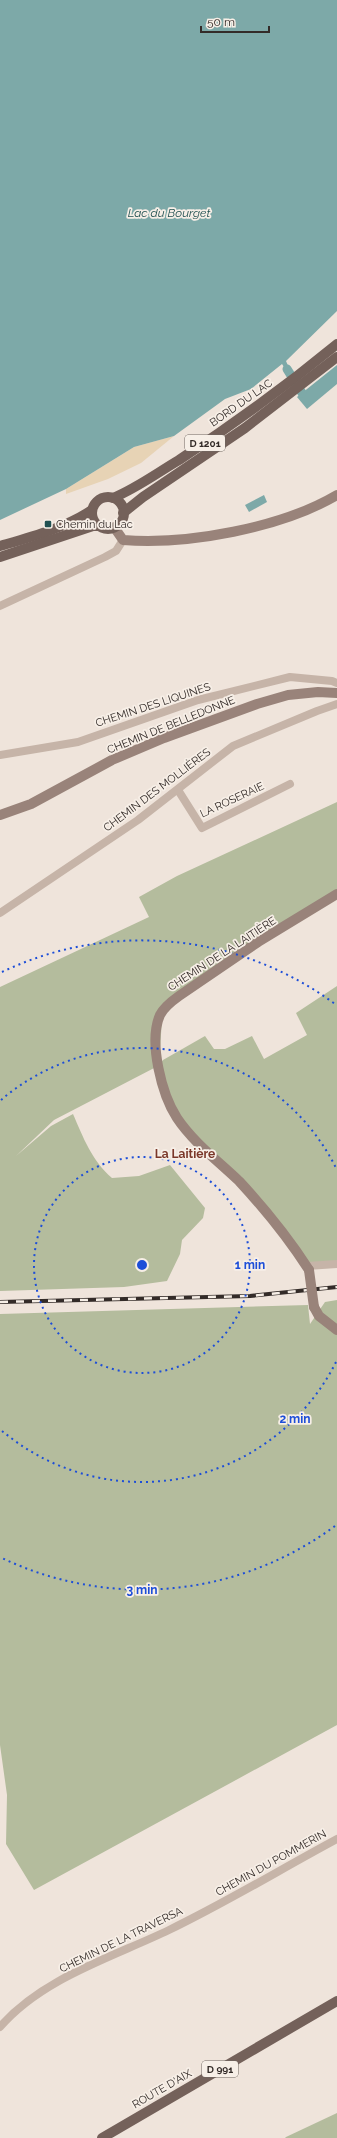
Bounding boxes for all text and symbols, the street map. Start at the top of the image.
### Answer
scale bar [201,8,269,34]
text: 50 m [207,15,235,29]
water label: Lac du Bourget [128,206,210,220]
street label: BORD DU LAC [207,376,275,429]
road number: D 1201 [185,435,225,451]
place label: Chemin du Lac [56,518,133,531]
marker: Chemin du Lac [43,519,53,529]
street label: CHEMIN DES LIQUINES [94,680,213,730]
street label: CHEMIN DE BELLEDONNE [105,693,237,757]
street label: CHEMIN DES MOLLIÈRES [100,744,213,835]
street label: LA ROSERAIE [198,779,266,821]
street label: CHEMIN DE LA LAITIÈRE [165,913,279,994]
district label: La Laitière [155,1147,215,1161]
centre of rings [135,1258,149,1272]
text: 1 min [235,1258,265,1272]
text: 2 min [279,1412,311,1426]
text: 3 min [126,1583,158,1597]
street label: CHEMIN DU POMMERIN [213,1827,329,1899]
street label: CHEMIN DE LA TRAVERSA [57,1904,185,1976]
road number: D 991 [202,2061,238,2077]
street label: ROUTE D'AIX [130,2067,194,2111]

